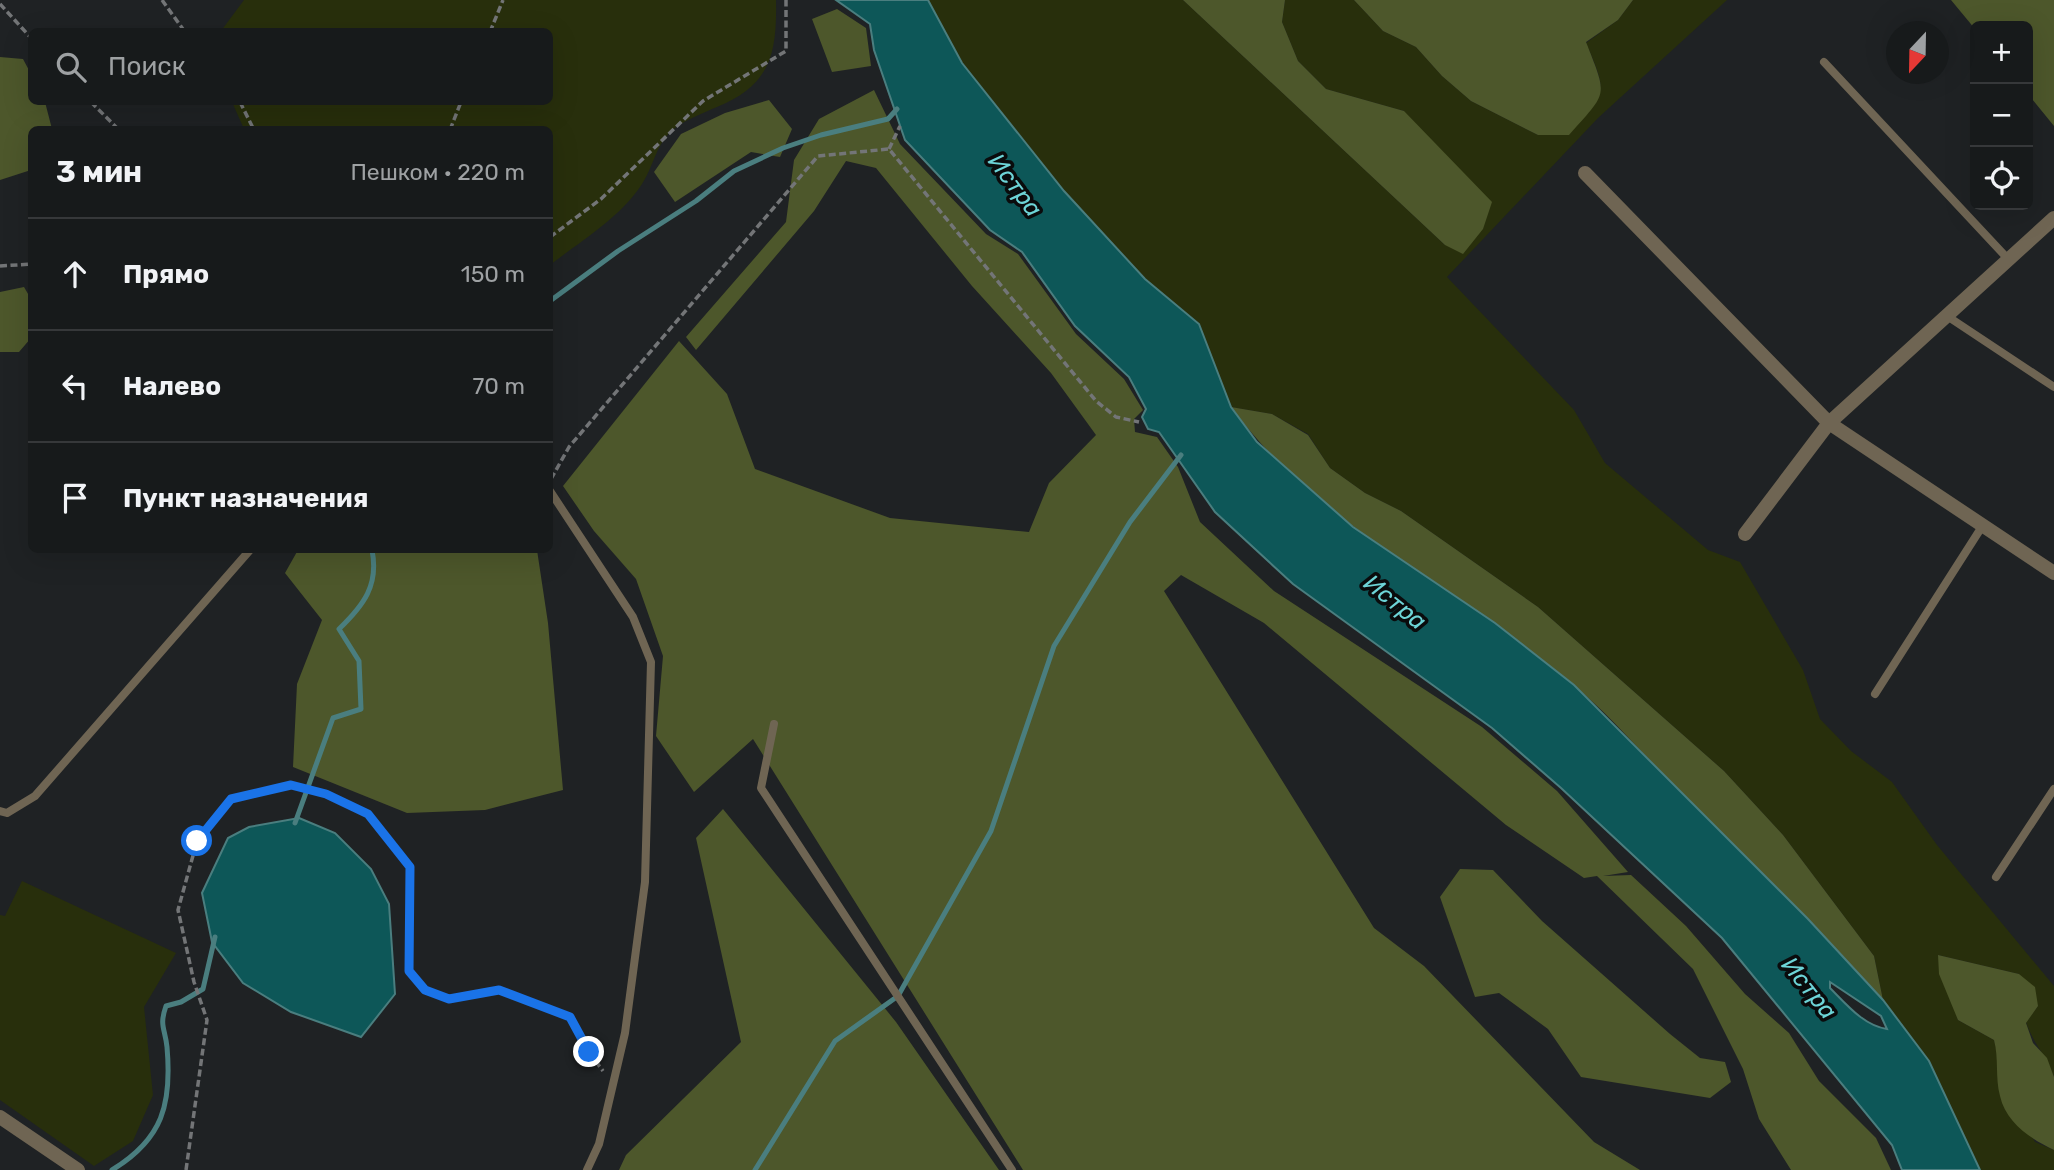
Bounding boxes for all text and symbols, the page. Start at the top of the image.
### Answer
north arrow [1886,21,1949,84]
map controls [1970,21,2033,210]
button: + [1970,21,2033,84]
search box [28,28,553,105]
icon: search [52,48,90,86]
text: Поиск [108,51,186,82]
button: − [1970,84,2033,147]
button: locate [1970,147,2033,210]
water label: Истра [982,148,1048,222]
text: 3 мин [56,154,142,190]
text: Пешком · 220 m [350,158,525,186]
icon: ahead [56,255,94,293]
text: Прямо [123,259,209,290]
text: 150 m [461,260,525,288]
icon: left [56,367,94,405]
text: Налево [123,371,221,402]
text: 70 m [473,372,525,400]
icon: arrive [56,479,94,517]
text: Пункт назначения [123,483,368,514]
water label: Истра [1358,569,1432,635]
route start [181,825,212,856]
water label: Истра [1776,951,1842,1025]
route end [573,1036,604,1067]

